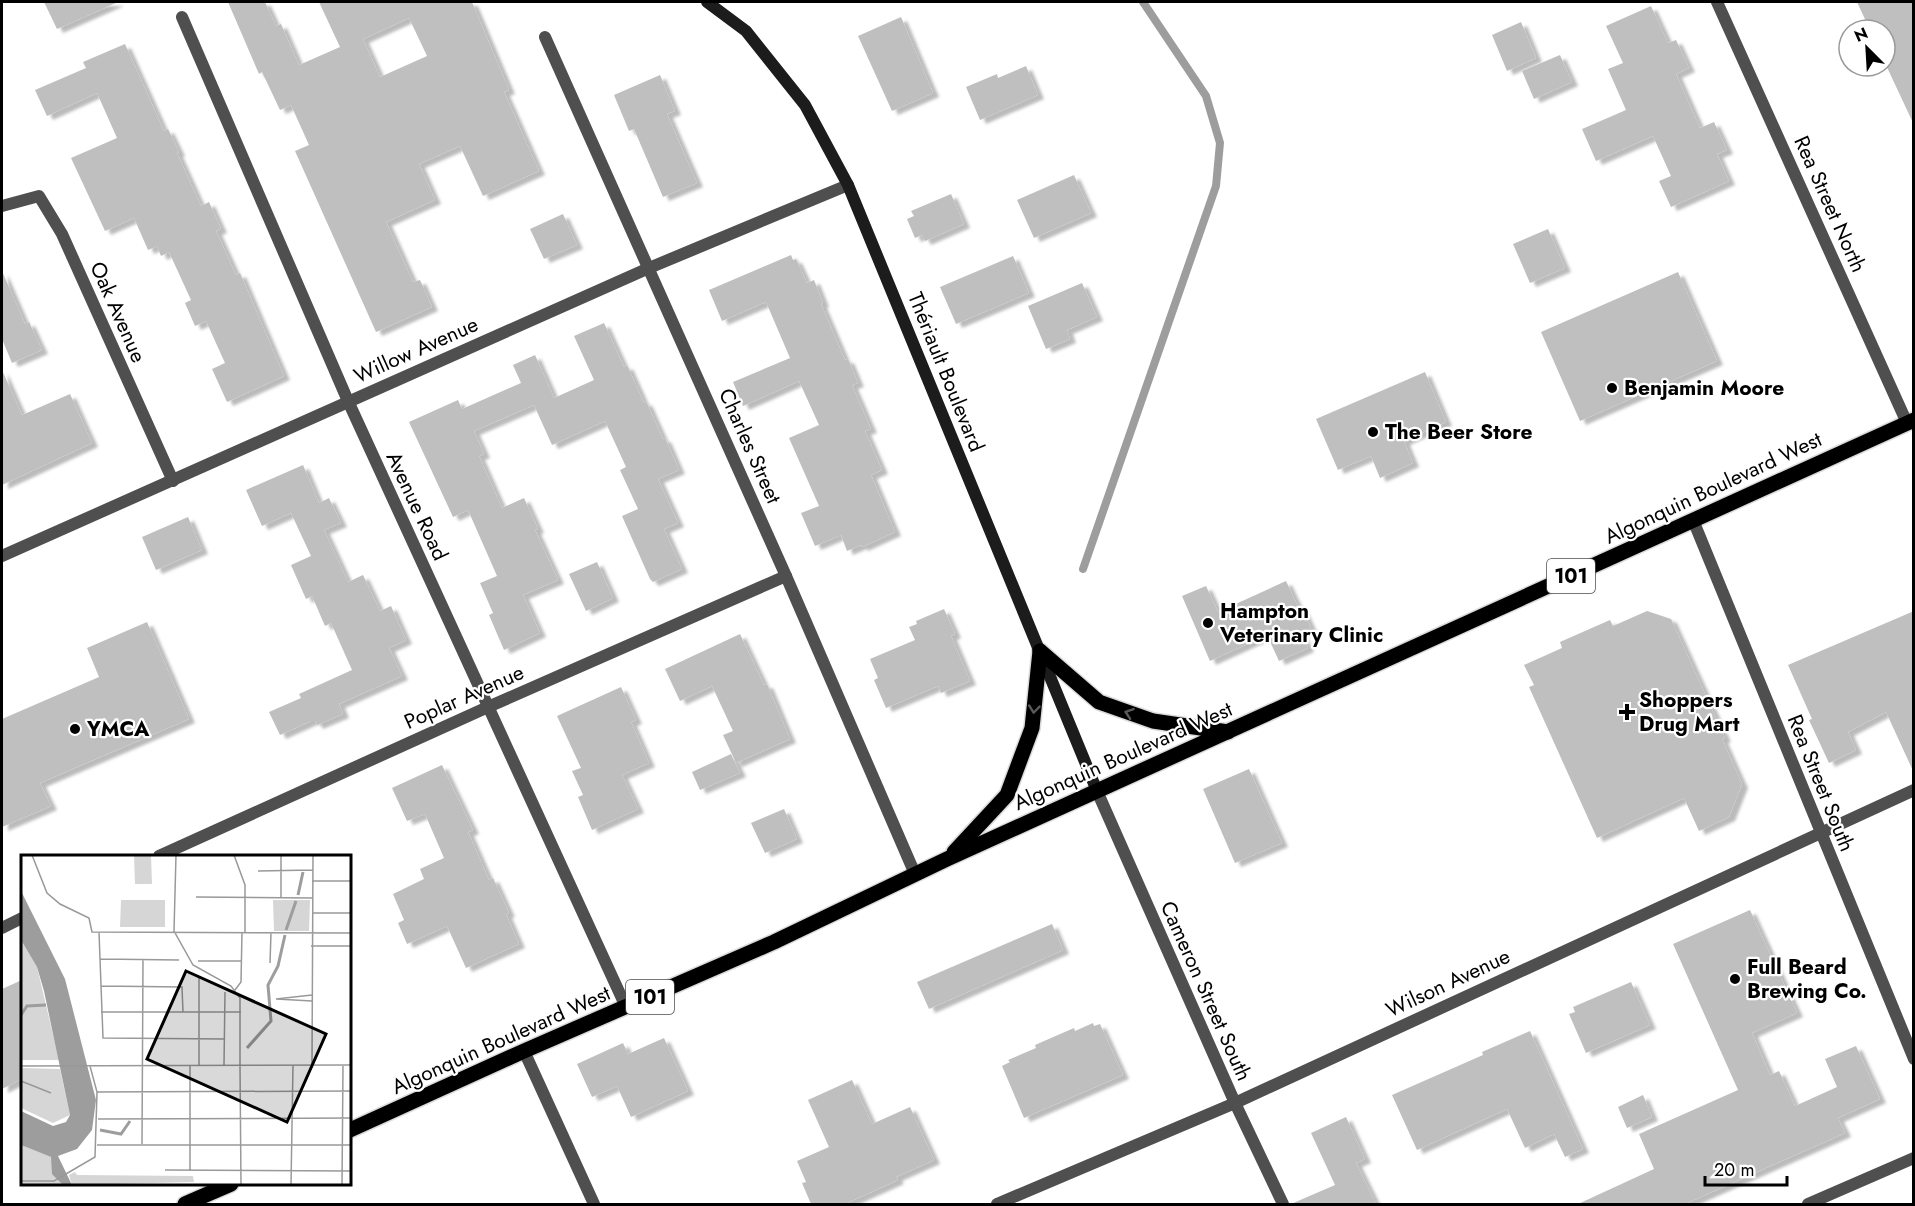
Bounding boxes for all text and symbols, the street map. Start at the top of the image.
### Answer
north arrow [1837,18,1897,78]
text: N [1851,22,1872,48]
street label: Rea Street North [1787,131,1873,277]
street label: Oak Avenue [82,257,154,367]
street label: Thériault Boulevard [900,288,992,456]
street label: Willow Avenue [349,309,483,391]
place label: Benjamin Moore [1624,373,1784,403]
marker: Benjamin Moore [1605,381,1619,395]
street label: Charles Street [711,384,789,508]
place label: The Beer Store [1385,417,1533,447]
street label: Algonquin Boulevard West [1599,424,1827,552]
marker: The Beer Store [1366,425,1380,439]
street label: Avenue Road [379,447,455,565]
road number: 101 [1547,559,1595,593]
place label: Hampton Veterinary Clinic [1219,596,1383,650]
marker: Hampton Veterinary Clinic [1201,616,1215,630]
street label: Poplar Avenue [399,657,529,737]
place label: Shoppers Drug Mart [1639,685,1740,739]
street label: Algonquin Boulevard West [1009,694,1237,818]
one-way arrow [1028,705,1041,714]
marker: Shoppers Drug Mart [1620,705,1634,719]
one-way arrow [1124,708,1135,721]
street label: Rea Street South [1780,710,1862,856]
place label: YMCA [86,714,150,744]
marker: YMCA [68,722,82,736]
inset map [21,855,351,1185]
street label: Cameron Street South [1153,896,1259,1086]
street label: Wilson Avenue [1381,941,1515,1025]
place label: Full Beard Brewing Co. [1747,952,1867,1006]
marker: Full Beard Brewing Co. [1728,972,1742,986]
street label: Algonquin Boulevard West [387,978,615,1102]
road number: 101 [626,980,674,1014]
scale bar [1705,1149,1788,1187]
text: 20 m [1714,1157,1754,1183]

